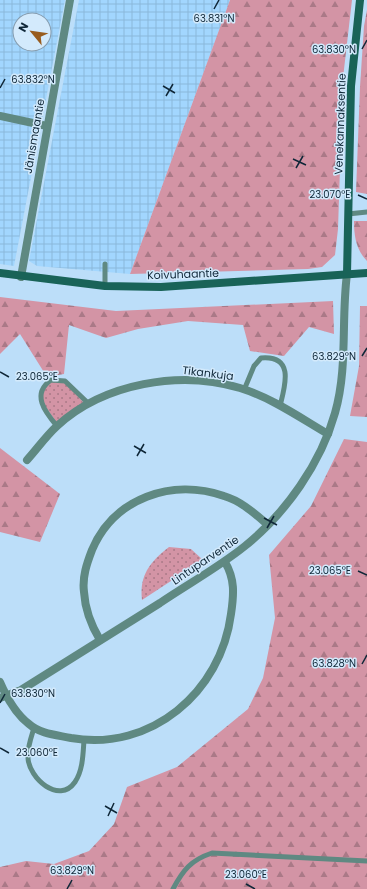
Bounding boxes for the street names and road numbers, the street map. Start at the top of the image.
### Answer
street label: Venekannaksentie [330,73,350,175]
street label: Jänismaantie [20,97,48,175]
street label: Koivuhaantie [147,265,219,283]
street label: Tikankuja [181,362,235,384]
street label: Lintuparventie [168,531,242,588]

